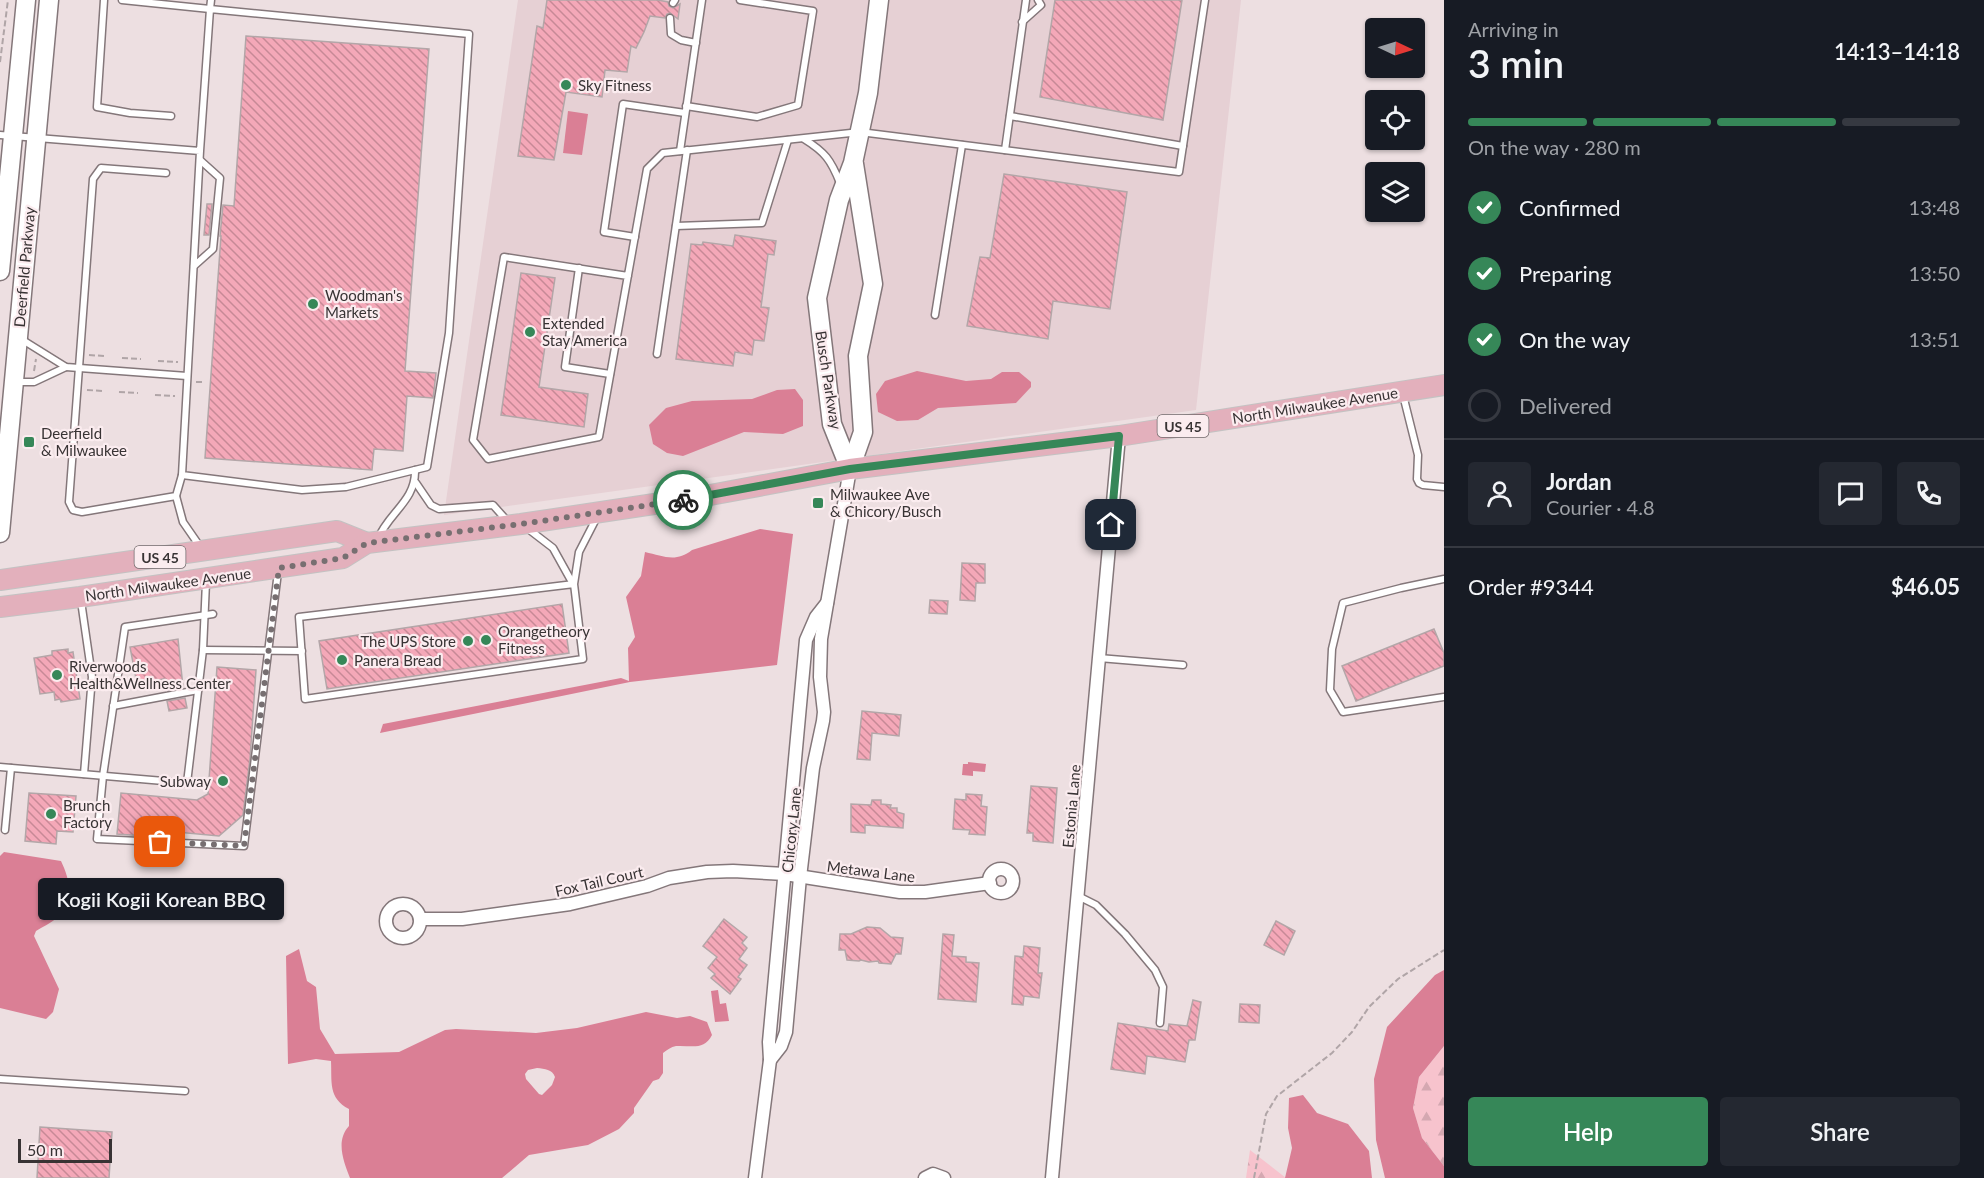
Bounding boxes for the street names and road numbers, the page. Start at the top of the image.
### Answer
street label: Deerfield Parkway [10,206,38,328]
street label: Busch Parkway [812,329,846,431]
street label: North Milwaukee Avenue [1231,383,1399,427]
road number: US 45 [1158,415,1208,437]
road number: US 45 [134,546,186,568]
street label: North Milwaukee Avenue [84,563,252,605]
street label: Estonia Lane [1058,764,1084,848]
street label: Chicory Lane [778,786,804,874]
street label: Metawa Lane [826,857,916,885]
street label: Fox Tail Court [553,862,645,900]

